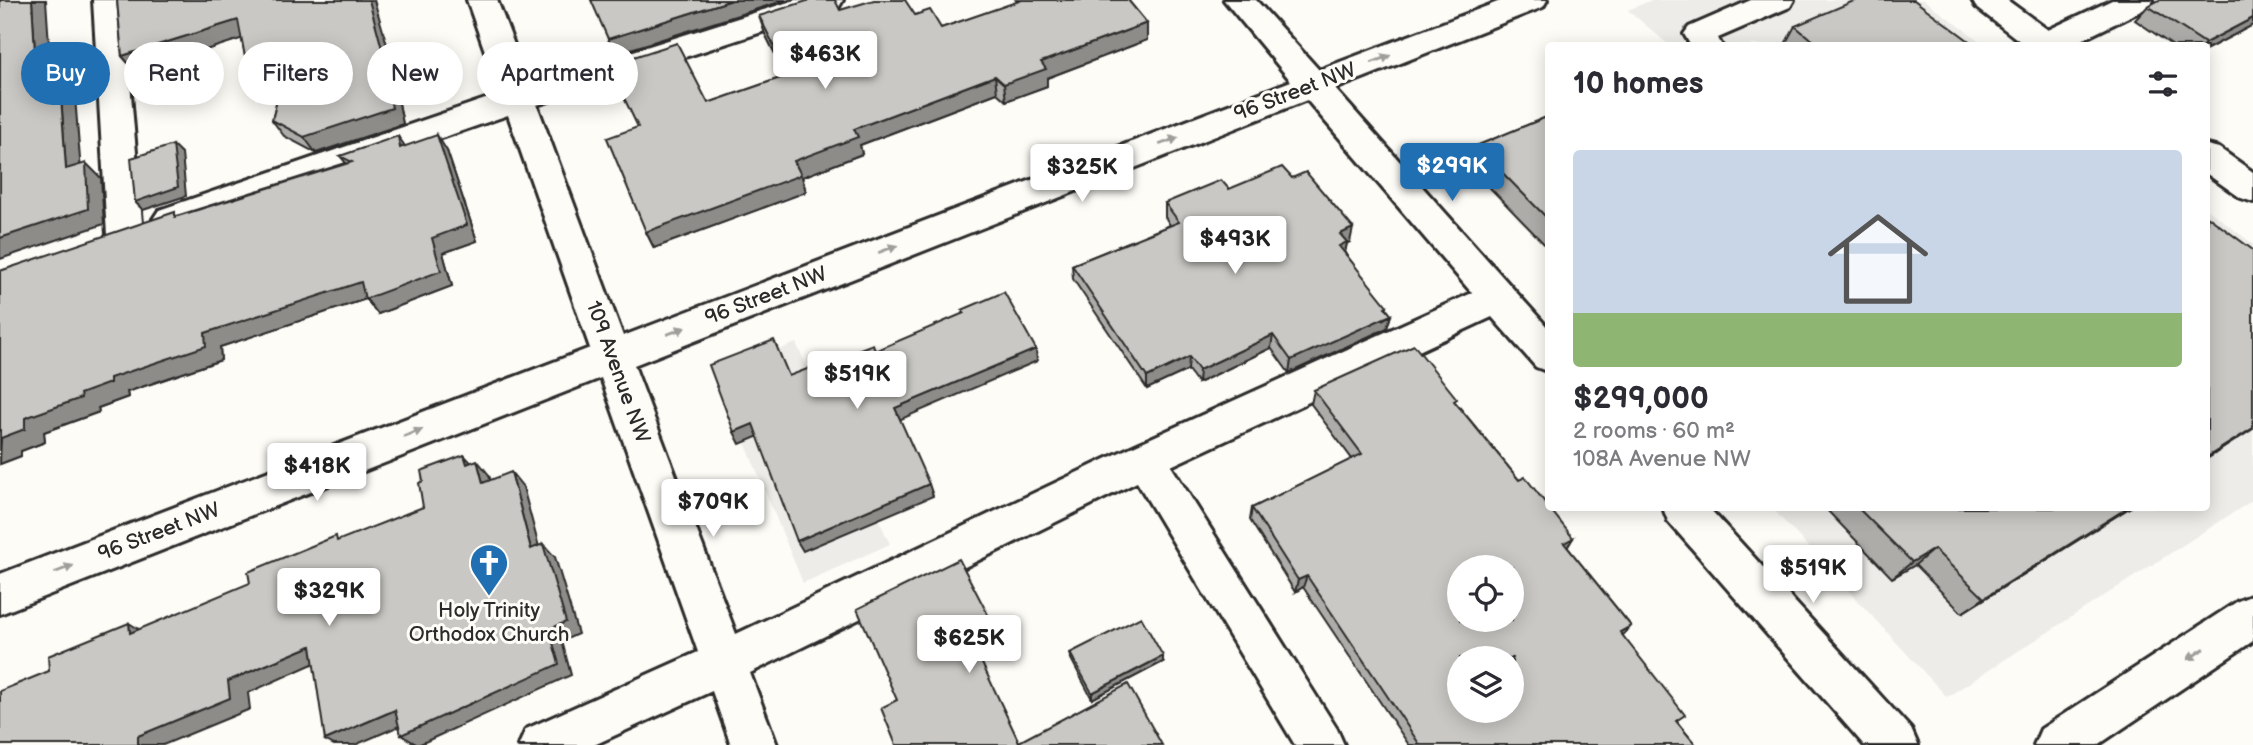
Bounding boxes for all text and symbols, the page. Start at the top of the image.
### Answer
pin: $463K [776,32,874,91]
text: $463K [789,40,861,68]
chip: Buy [21,42,110,105]
chip: Rent [124,42,224,105]
chip: Filters [238,42,353,105]
chip: New [367,42,463,105]
chip: Apartment [477,42,638,105]
one-way arrow [1371,53,1392,64]
street label: 96 Street NW [1230,57,1360,127]
icon: filters [2144,65,2182,103]
text: 10 homes [1573,66,1704,102]
one-way arrow [1158,135,1179,146]
pin: $325K [1033,144,1131,204]
pin: $299K [1403,144,1501,203]
text: $299K [1416,152,1488,180]
text: $325K [1046,153,1118,181]
icon: home [1815,196,1941,322]
pin: $493K [1186,216,1284,276]
text: $493K [1199,225,1271,253]
one-way arrow [878,243,899,254]
street label: 96 Street NW [701,261,831,331]
street label: 109 Avenue NW [581,297,655,447]
one-way arrow [665,325,686,336]
pin: $519K [808,352,906,411]
text: $519K [823,360,891,388]
text: $299,000 [1573,381,1709,417]
text: 2 rooms · 60 m² [1573,417,1735,445]
one-way arrow [402,427,423,438]
pin: $418K [268,444,366,503]
text: 108A Avenue NW [1573,445,1751,473]
text: $418K [283,452,351,480]
pin: $709K [664,480,762,539]
text: $709K [677,488,749,516]
street label: 96 Street NW [94,497,224,567]
church icon: Holy Trinity Orthodox Church [468,542,510,597]
pin: $519K [1764,546,1862,605]
text: $519K [1779,554,1847,582]
map controls [1447,555,1524,723]
button: locate [1447,555,1524,632]
one-way arrow [53,563,74,574]
pin: $329K [280,568,378,628]
text: $329K [293,577,365,605]
place label: Holy Trinity Orthodox Church [409,598,569,647]
pin: $625K [920,616,1018,675]
text: $625K [933,624,1005,652]
button: layers [1447,646,1524,723]
one-way arrow [2186,647,2206,660]

